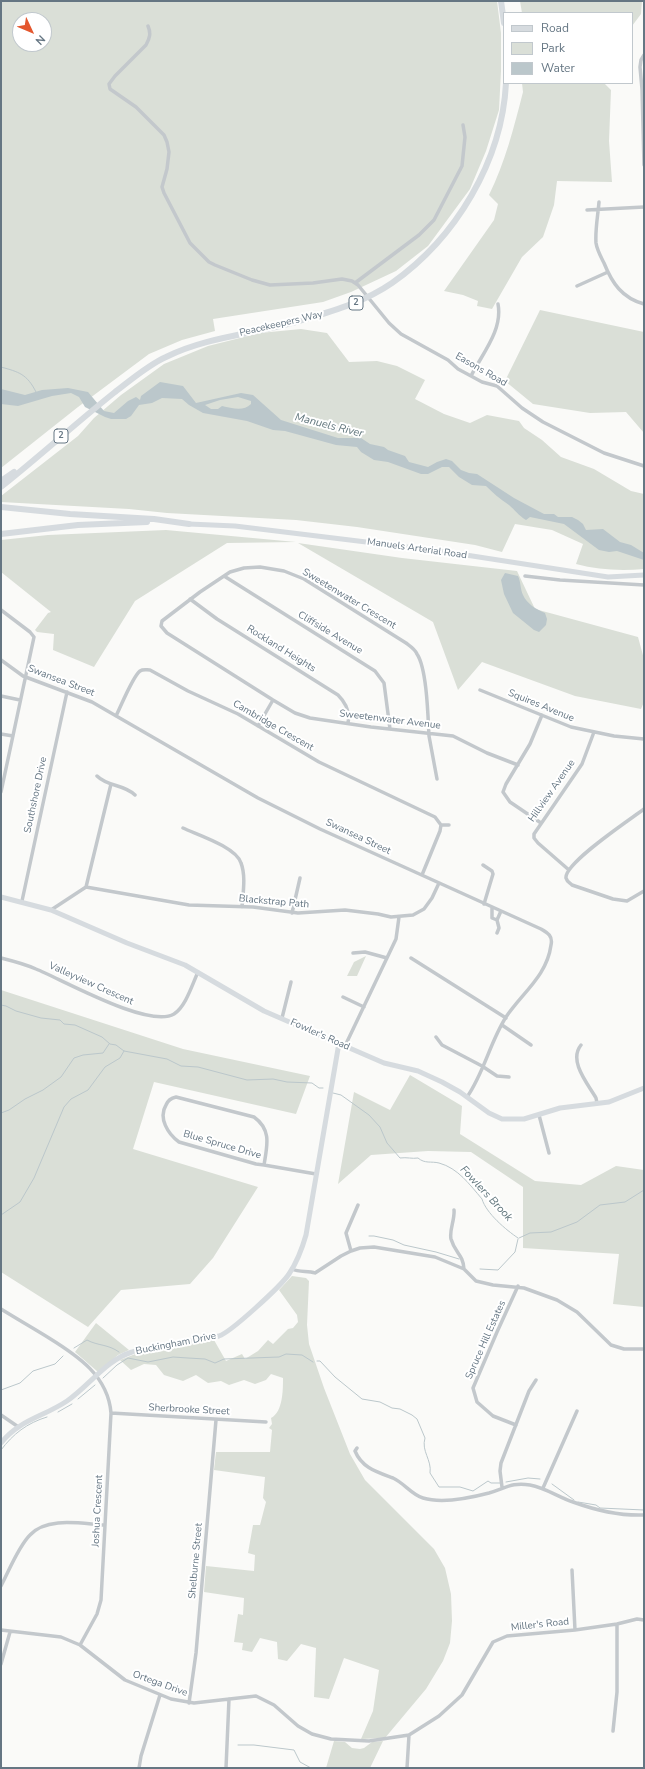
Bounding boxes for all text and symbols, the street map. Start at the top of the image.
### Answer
north arrow [12,12,52,52]
legend [503,12,633,84]
text: Road [541,20,569,36]
text: N [32,32,49,48]
text: Park [541,40,565,56]
text: Water [541,60,575,76]
road number: 2 [349,296,363,310]
street label: Peacekeepers Way [238,309,324,339]
street label: Easons Road [453,350,509,390]
water label: Manuels River [293,411,365,441]
road number: 2 [54,429,68,443]
street label: Manuels Arterial Road [366,536,468,562]
street label: Sweetenwater Crescent [300,566,398,632]
street label: Cliffside Avenue [295,609,365,657]
street label: Rockland Heights [244,623,318,675]
street label: Swansea Street [26,663,96,699]
street label: Squires Avenue [506,687,576,725]
street label: Cambridge Crescent [231,698,315,754]
street label: Sweetenwater Avenue [339,708,441,732]
street label: Southshore Drive [22,756,50,834]
street label: Hillview Avenue [526,757,578,825]
street label: Swansea Street [323,817,393,857]
street label: Blackstrap Path [238,893,310,911]
street label: Valleyview Crescent [47,960,135,1008]
street label: Fowler's Road [288,1017,352,1053]
street label: Blue Spruce Drive [182,1128,262,1162]
water label: Fowlers Brook [457,1163,515,1225]
street label: Spruce Hill Estates [463,1299,509,1381]
street label: Buckingham Drive [135,1330,217,1358]
street label: Sherbrooke Street [148,1402,230,1418]
street label: Joshua Crescent [90,1475,106,1547]
street label: Shelburne Street [187,1523,205,1599]
street label: Miller's Road [510,1616,570,1634]
street label: Ortega Drive [131,1668,189,1700]

